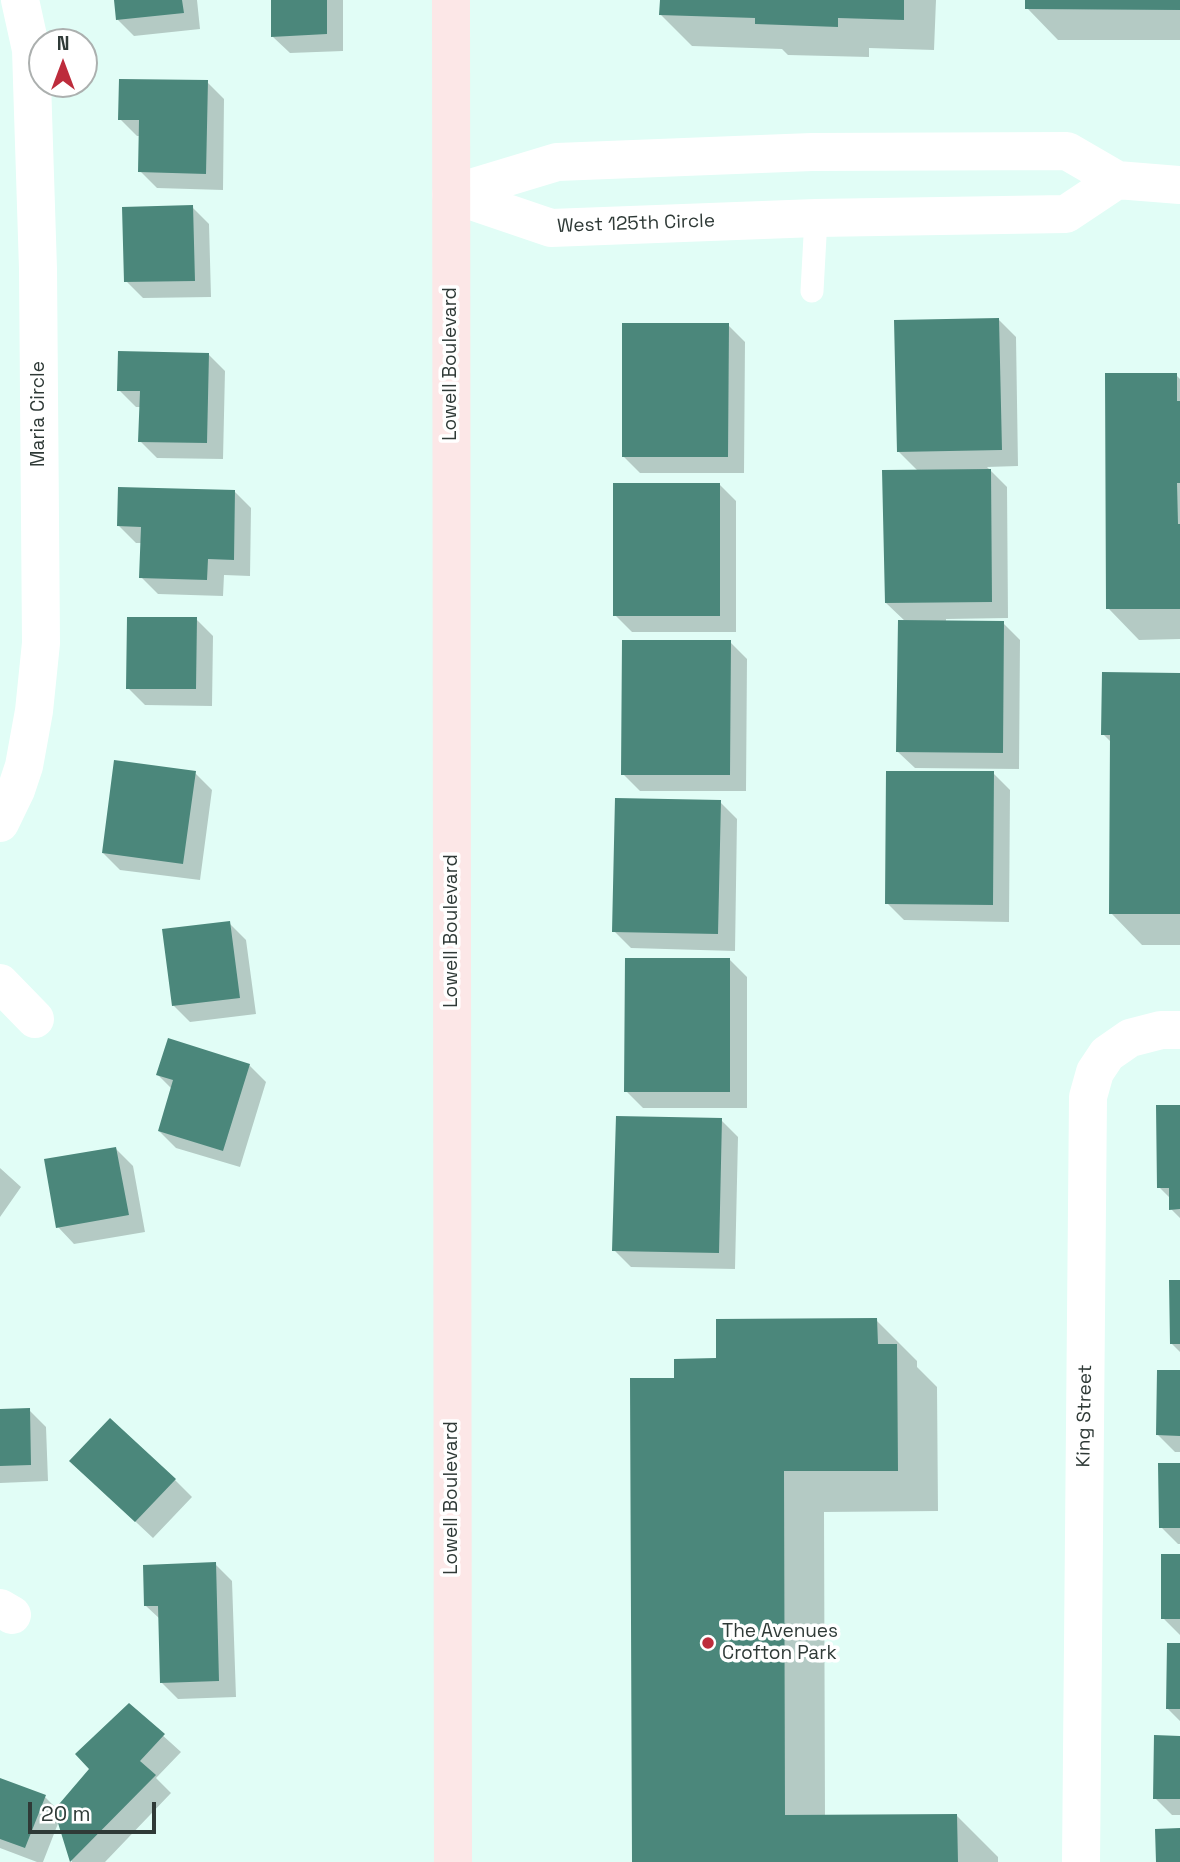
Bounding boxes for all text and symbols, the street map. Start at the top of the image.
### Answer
north arrow [28,28,98,98]
text: N [57,31,69,56]
street label: West 125th Circle [557,210,715,238]
street label: Lowell Boulevard [440,287,462,441]
street label: Maria Circle [28,361,50,467]
street label: Lowell Boulevard [441,854,463,1008]
street label: King Street [1073,1364,1097,1468]
street label: Lowell Boulevard [441,1421,463,1575]
place label: The Avenues Crofton Park [722,1621,838,1665]
marker: The Avenues Crofton Park [700,1635,716,1651]
scale bar [32,1788,159,1832]
text: 20 m [41,1800,91,1827]

